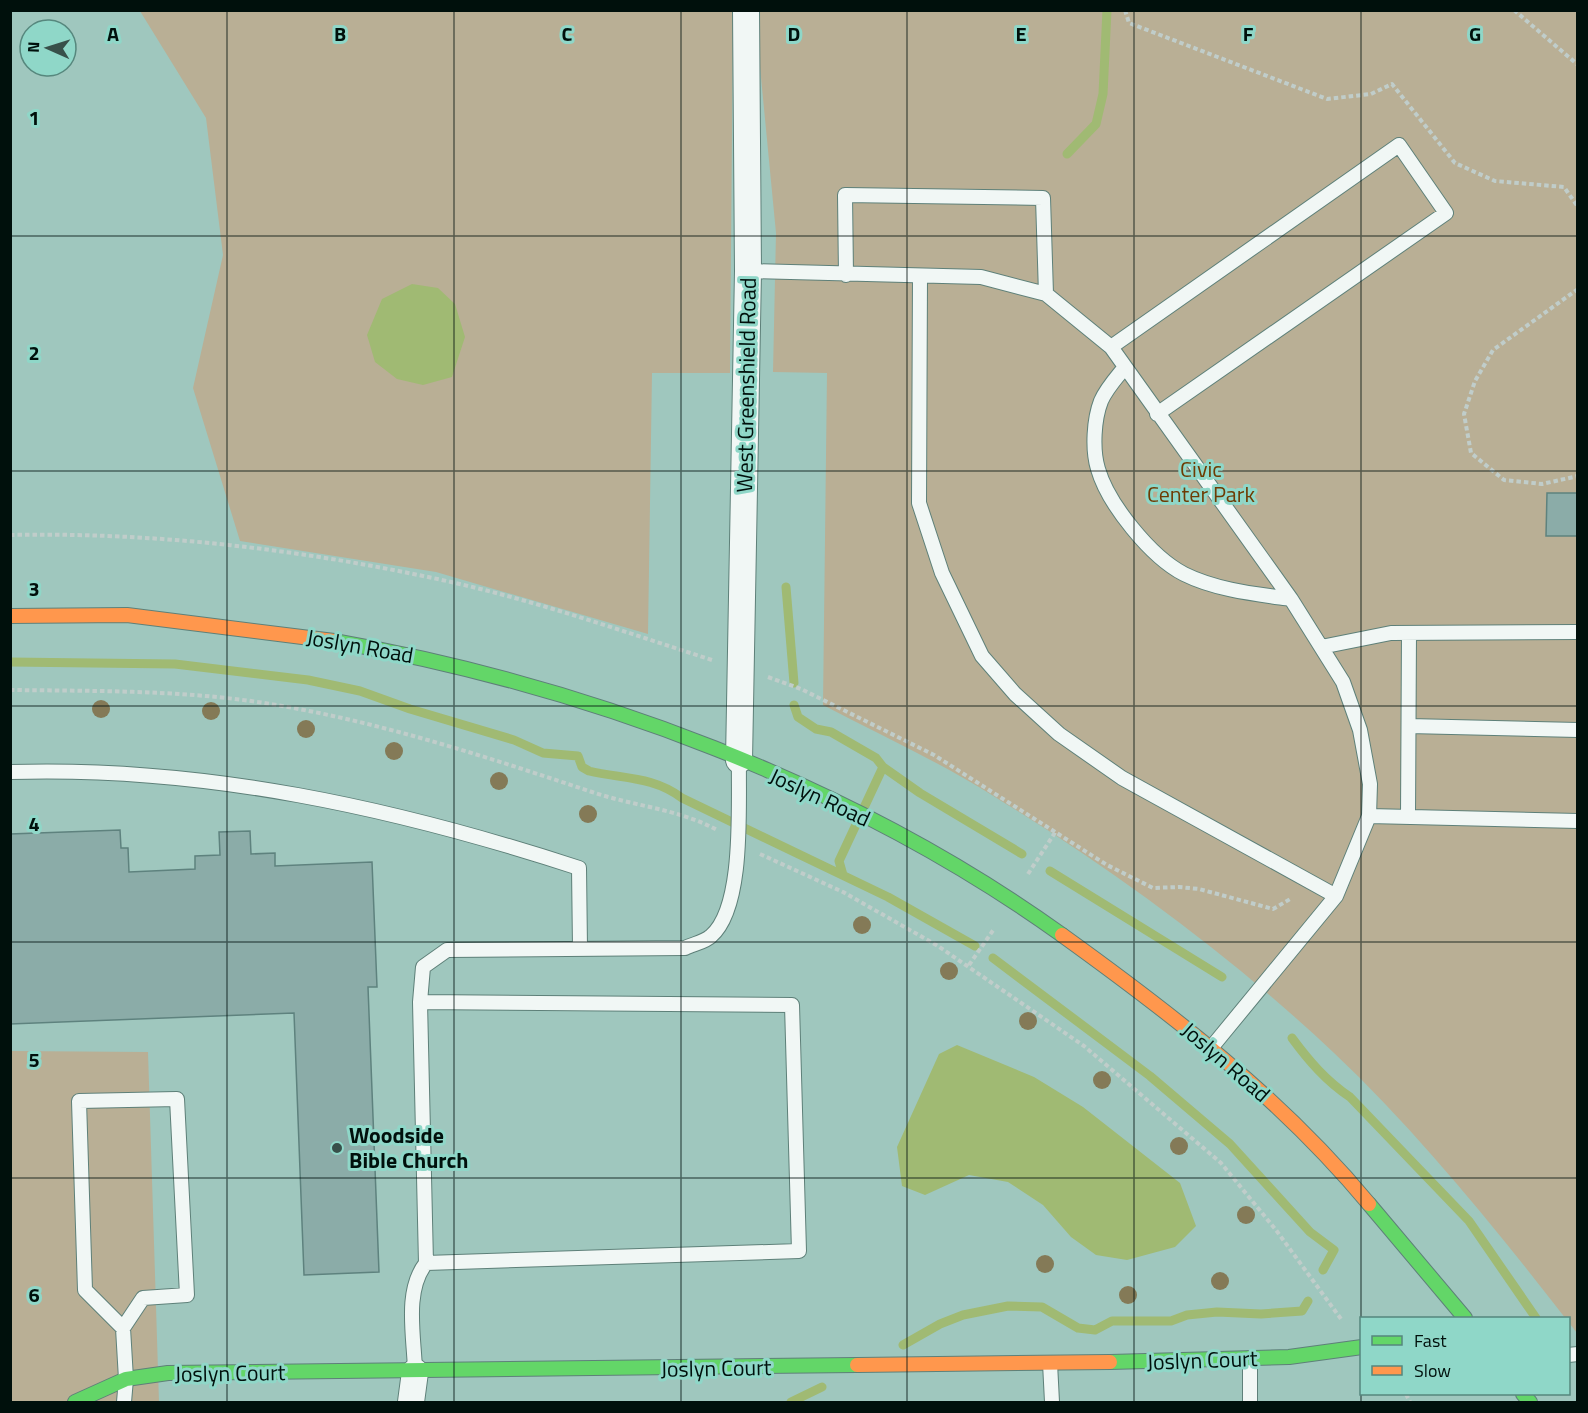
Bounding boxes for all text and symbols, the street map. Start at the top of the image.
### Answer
north arrow [18,18,78,78]
text: A [107,18,119,49]
text: B [334,18,346,49]
text: C [562,18,573,49]
text: D [788,18,800,49]
text: E [1015,18,1027,49]
text: F [1243,18,1254,49]
text: G [1469,18,1481,49]
text: N [21,41,45,53]
text: 1 [28,102,40,133]
street label: West Greenshield Road [727,277,765,493]
text: 2 [28,337,40,368]
park label: Civic Center Park [1147,452,1255,511]
text: 3 [28,573,40,604]
street label: Joslyn Road [304,620,416,672]
street label: Joslyn Road [764,759,876,835]
text: 4 [28,808,40,839]
street label: Joslyn Road [1174,1014,1278,1110]
text: 5 [28,1044,40,1075]
place label: Woodside Bible Church [349,1118,468,1177]
marker: Woodside Bible Church [330,1141,344,1155]
text: 6 [28,1279,40,1310]
legend [1360,1317,1570,1395]
text: Fast [1414,1327,1447,1354]
street label: Joslyn Court [1146,1341,1258,1379]
street label: Joslyn Court [660,1350,772,1386]
street label: Joslyn Court [174,1355,286,1391]
text: Slow [1414,1357,1451,1384]

